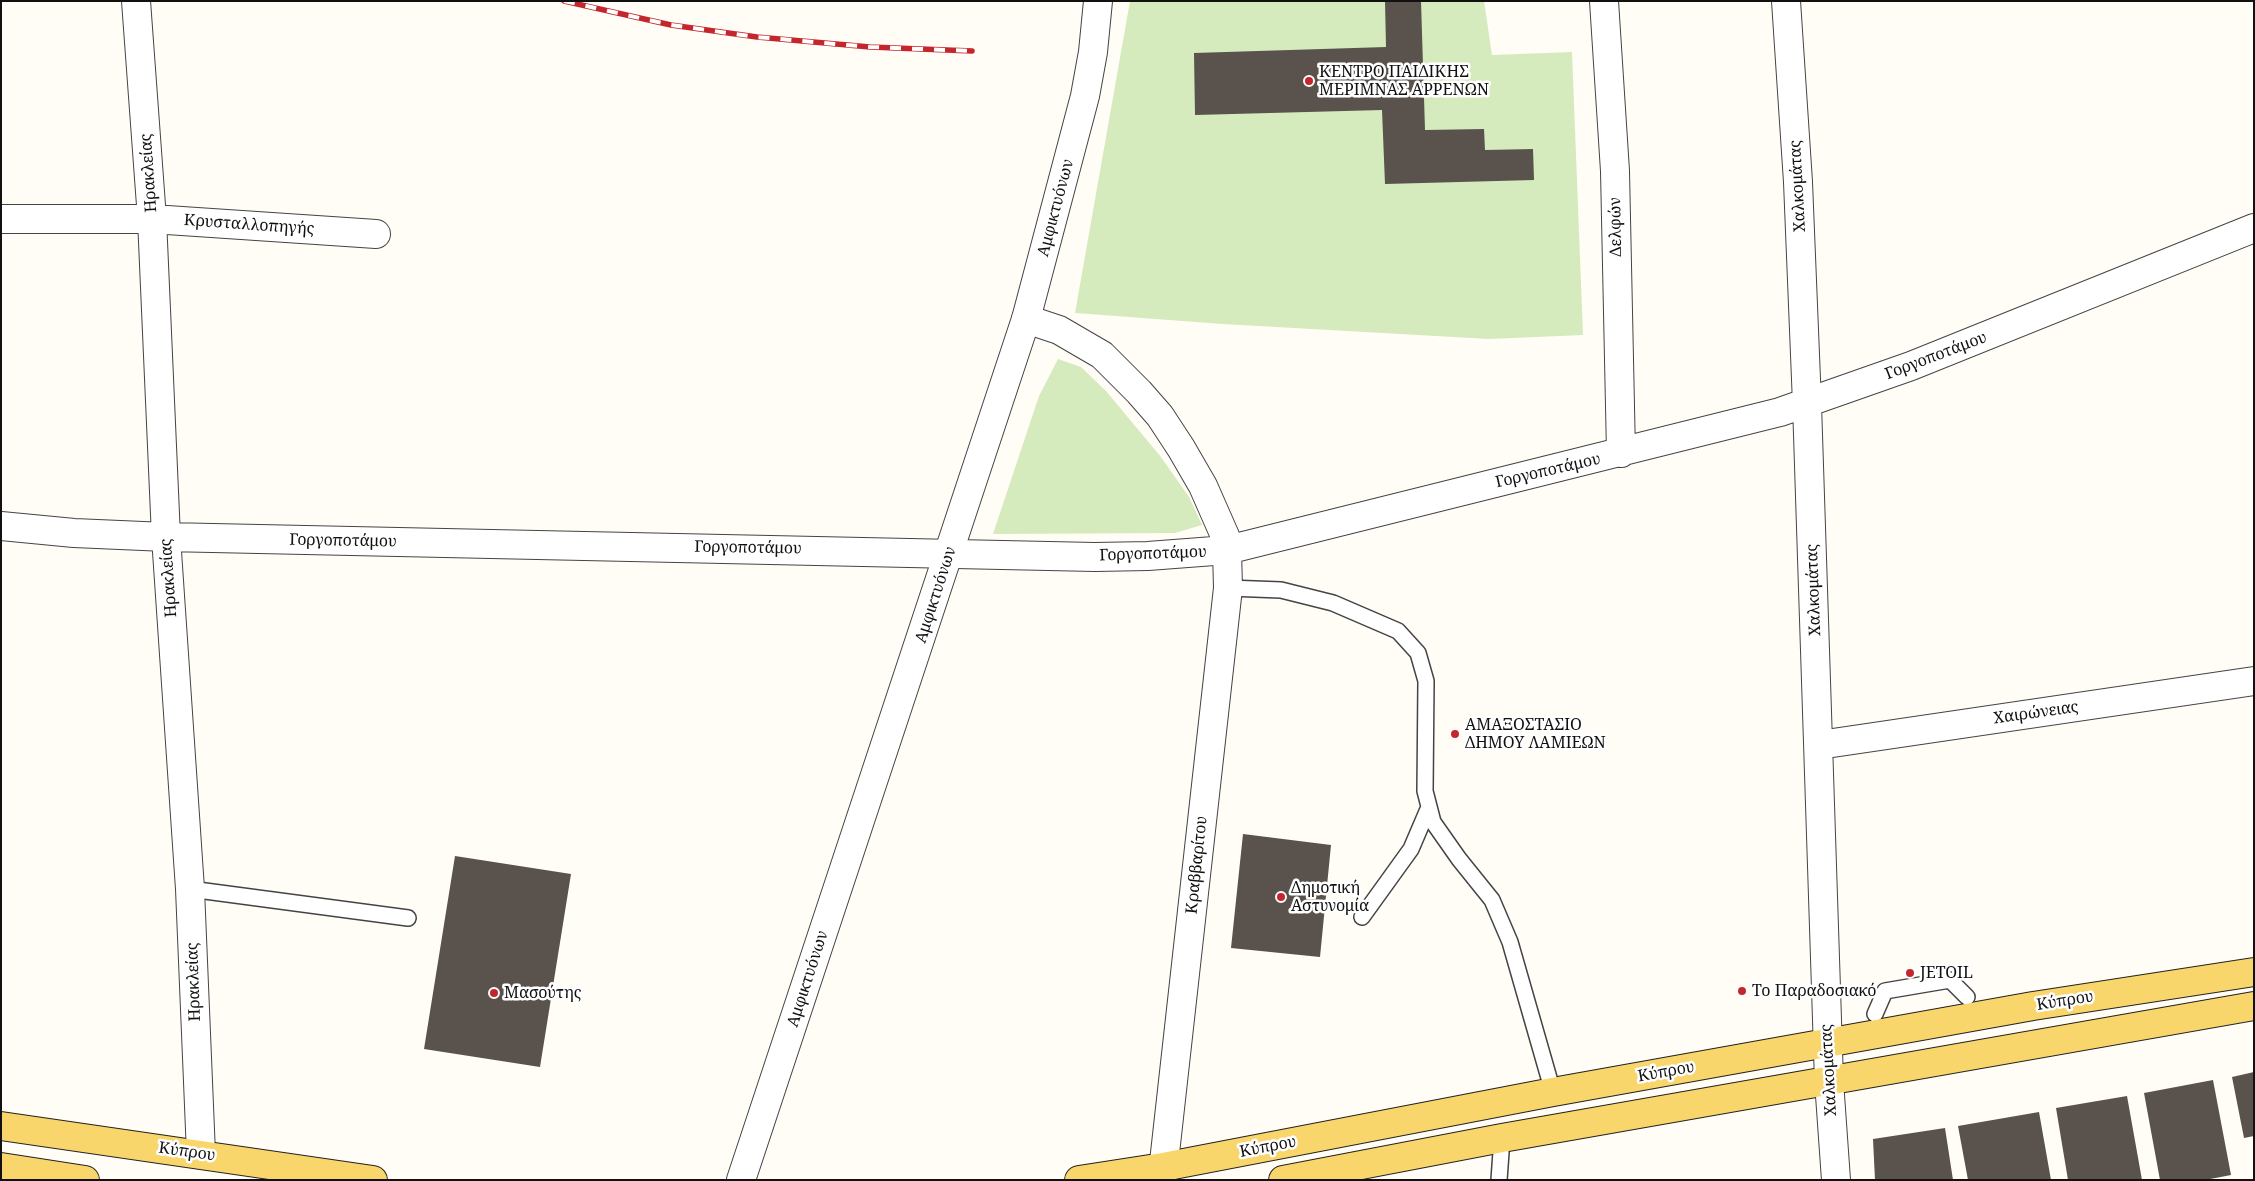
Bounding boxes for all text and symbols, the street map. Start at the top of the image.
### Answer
place label: ΚΕΝΤΡΟ ΠΑΙΔΙΚΗΣ ΜΕΡΙΜΝΑΣ ΑΡΡΕΝΩΝ [1319,62,1489,100]
marker: ΚΕΝΤΡΟ ΠΑΙΔΙΚΗΣ ΜΕΡΙΜΝΑΣ ΑΡΡΕΝΩΝ [1303,75,1315,87]
street label: Ηρακλείας [137,133,161,213]
street label: Χαλκομάτας [1786,140,1810,232]
street label: Αμφικτυόνων [1034,157,1078,259]
street label: Δελφών [1606,197,1626,257]
street label: Κρυσταλλοπηγής [183,211,315,239]
street label: Γοργοποτάμου [1882,328,1990,384]
street label: Γοργοποτάμου [1494,450,1602,492]
street label: Γοργοποτάμου [289,530,397,552]
street label: Γοργοποτάμου [694,537,802,559]
street label: Ηρακλείας [157,538,181,618]
street label: Γοργοποτάμου [1099,543,1207,565]
street label: Αμφικτυόνων [911,544,961,646]
street label: Χαλκομάτας [1803,544,1825,636]
street label: Χαιρώνειας [1992,698,2080,728]
place label: ΑΜΑΞΟΣΤΑΣΙΟ ΔΗΜΟΥ ΛΑΜΙΕΩΝ [1465,715,1606,753]
marker: ΑΜΑΞΟΣΤΑΣΙΟ ΔΗΜΟΥ ΛΑΜΙΕΩΝ [1449,728,1461,740]
street label: Κραββαρίτου [1182,815,1212,915]
place label: Δημοτική Αστυνομία [1291,878,1369,916]
marker: Δημοτική Αστυνομία [1275,891,1287,903]
street label: Αμφικτυόνων [783,928,833,1030]
street label: Ηρακλείας [183,942,205,1022]
place label: JETOIL [1920,963,1973,983]
marker: JETOIL [1904,967,1916,979]
place label: Το Παραδοσιακό [1752,981,1877,1001]
place label: Μασούτης [504,983,581,1003]
marker: Το Παραδοσιακό [1736,985,1748,997]
marker: Μασούτης [488,987,500,999]
street label: Κύπρου [2035,987,2095,1015]
street label: Χαλκομάτας [1817,1024,1841,1116]
street label: Κύπρου [1636,1058,1696,1086]
street label: Κύπρου [1238,1132,1298,1162]
street label: Κύπρου [157,1139,217,1165]

